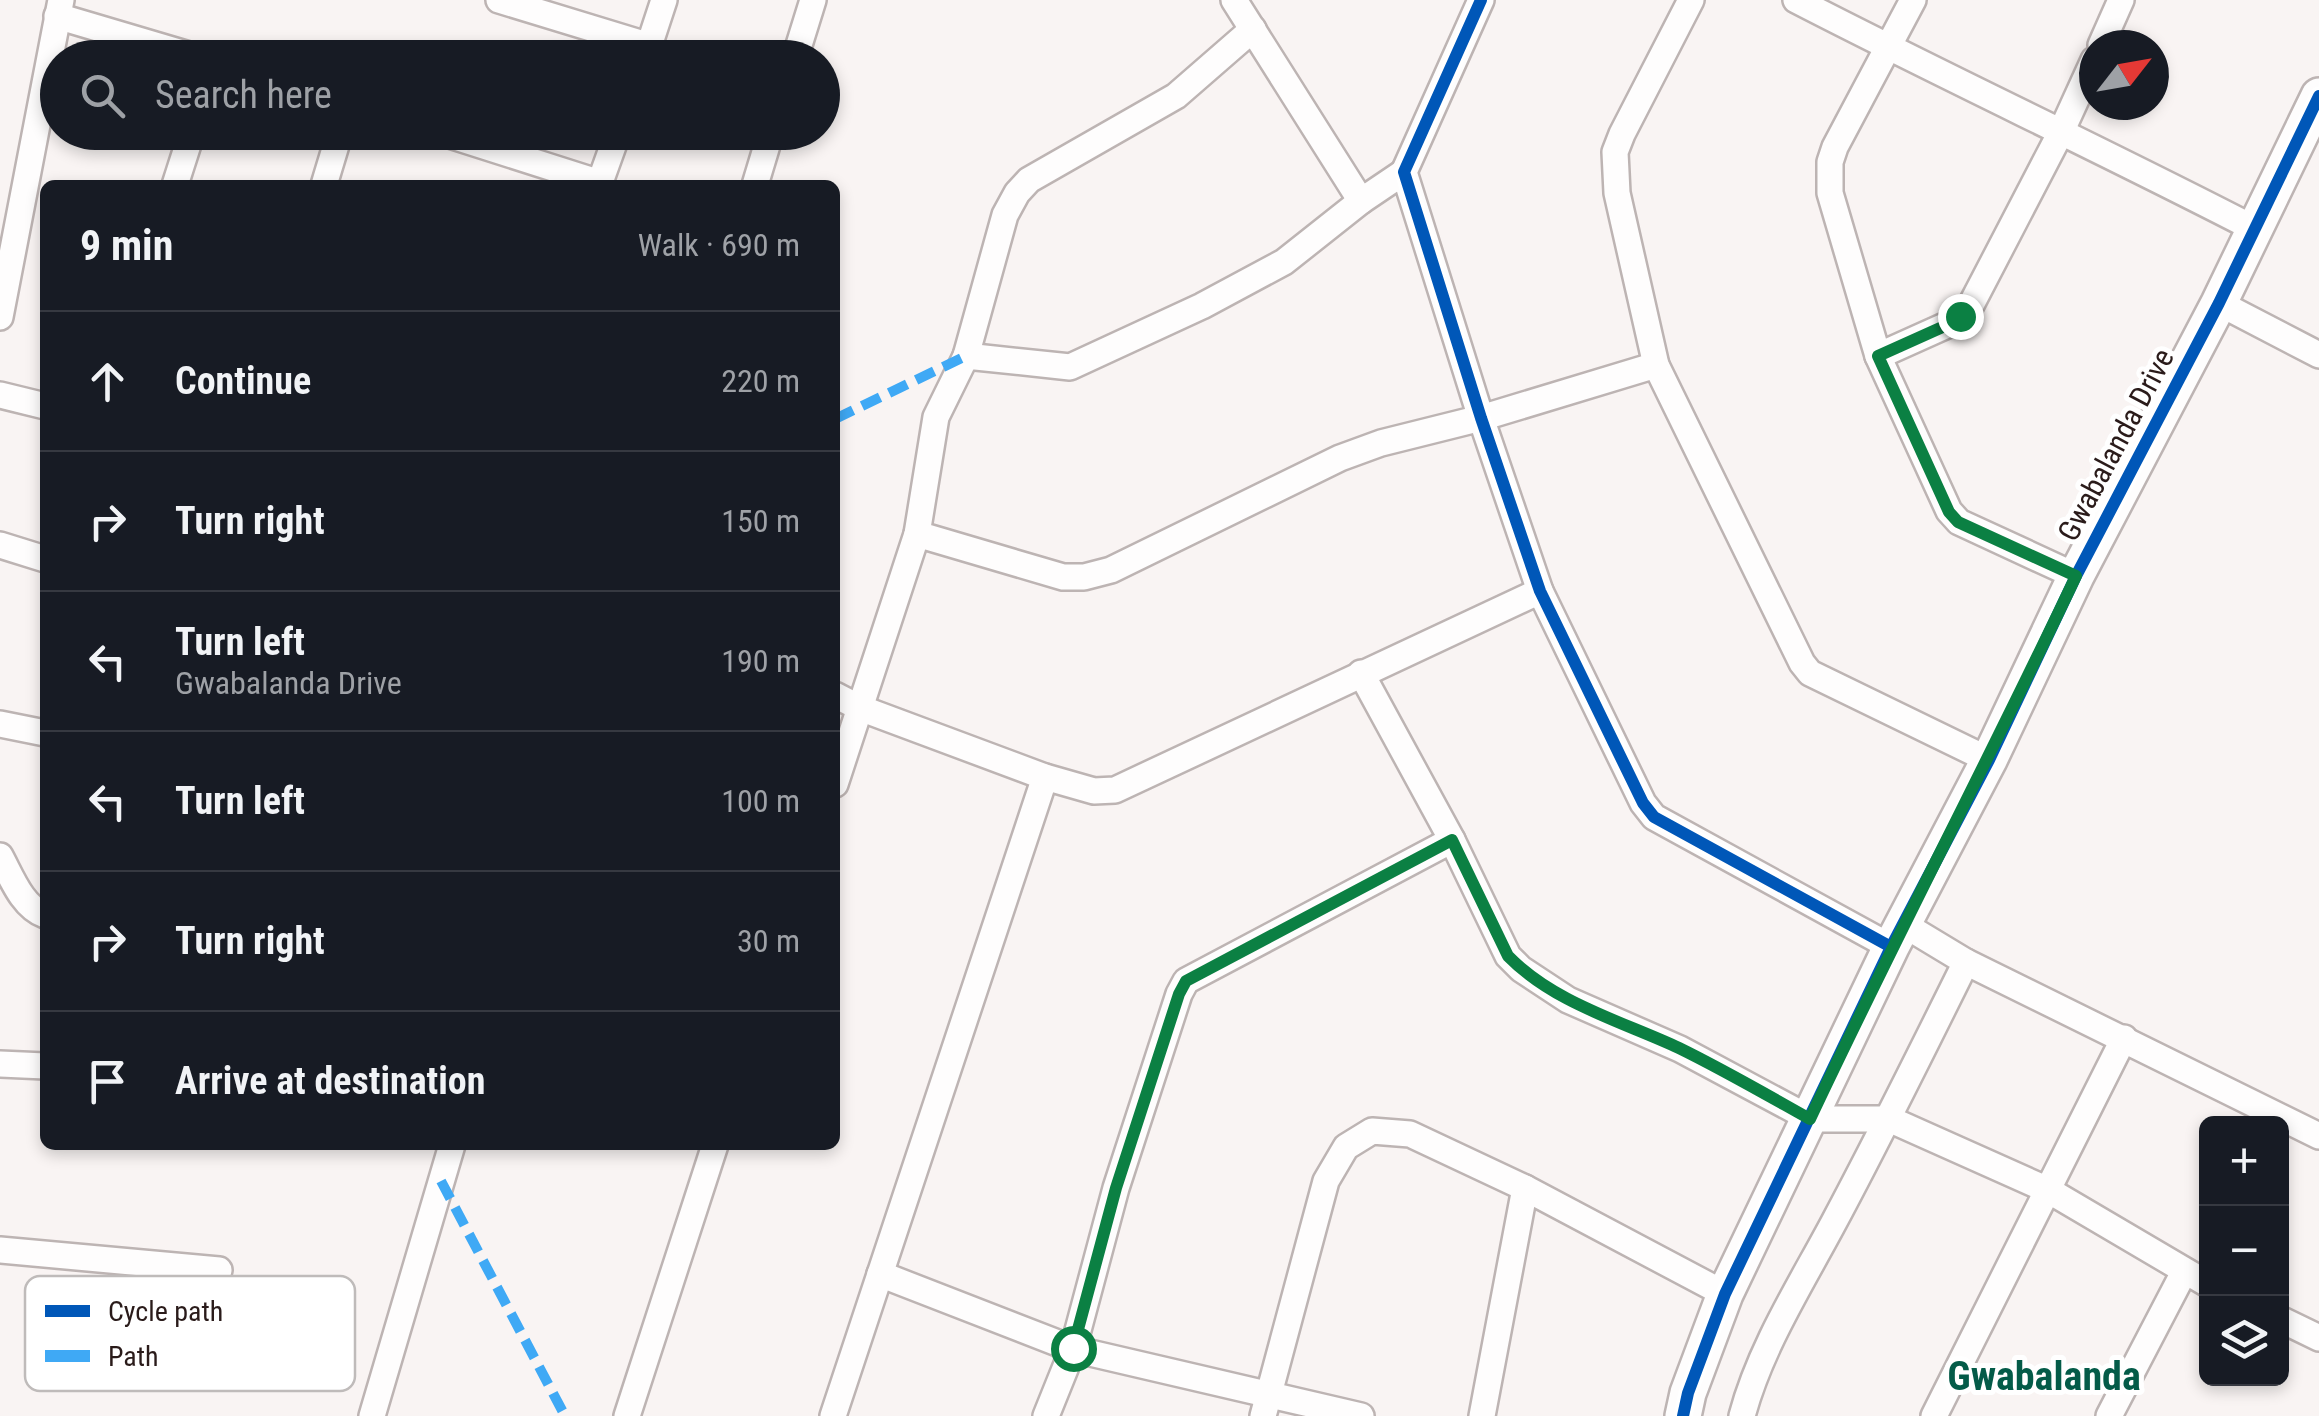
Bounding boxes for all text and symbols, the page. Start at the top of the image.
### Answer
north arrow [2079,30,2169,120]
search box [40,40,840,150]
icon: search [75,68,130,123]
text: Search here [155,73,332,117]
text: 9 min [80,221,173,270]
text: Walk · 690 m [638,226,800,264]
route end [1938,294,1984,340]
street label: Gwabalanda Drive [2050,343,2181,547]
icon: ahead [80,354,135,409]
text: Continue [175,359,311,403]
text: 220 m [721,362,800,400]
icon: right [80,494,135,549]
text: Turn right [175,499,325,543]
text: 150 m [721,502,800,540]
text: Turn left [175,620,305,664]
icon: left [80,634,135,689]
text: 190 m [721,642,800,680]
text: Gwabalanda Drive [175,664,402,702]
icon: left [80,774,135,829]
text: Turn left [175,779,305,823]
text: 100 m [721,782,800,820]
icon: right [80,914,135,969]
text: Turn right [175,919,325,963]
text: 30 m [737,922,800,960]
icon: arrive [80,1054,135,1109]
text: Arrive at destination [175,1059,485,1103]
map controls [2199,1116,2289,1386]
button: + [2199,1116,2289,1206]
button: − [2199,1206,2289,1296]
legend [25,1276,355,1391]
text: Cycle path [108,1295,223,1328]
button: layers [2199,1296,2289,1386]
route start [1051,1326,1097,1372]
text: Path [108,1340,159,1373]
district label: Gwabalanda [1947,1353,2141,1400]

